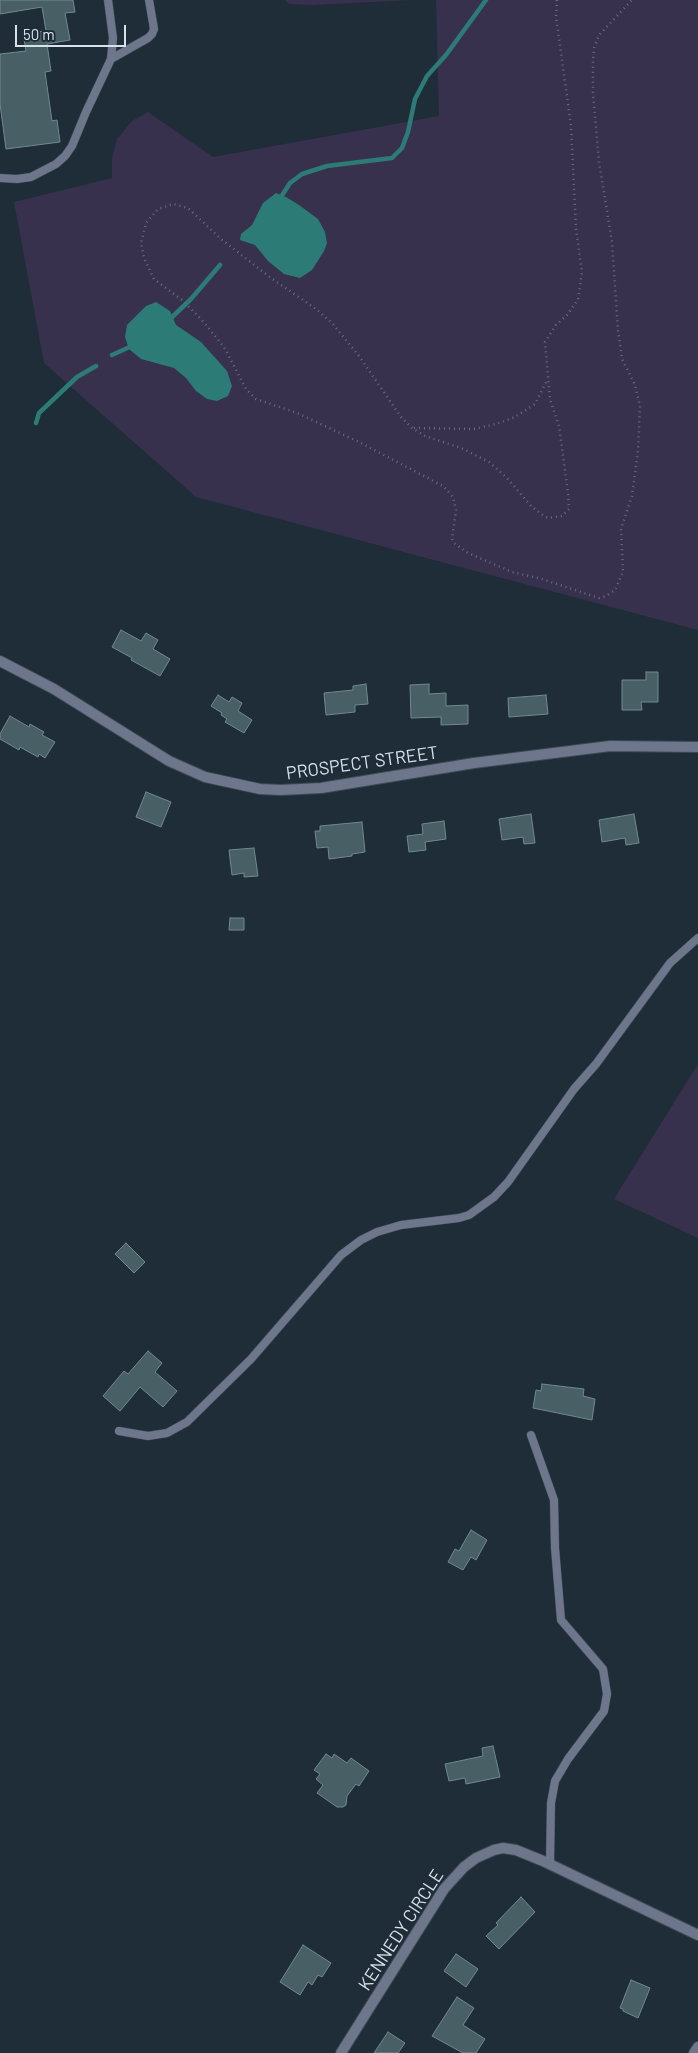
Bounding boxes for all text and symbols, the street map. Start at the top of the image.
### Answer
scale bar [18,15,129,47]
text: 50 m [23,25,55,43]
street label: PROSPECT STREET [285,742,439,784]
street label: KENNEDY CIRCLE [354,1865,448,1995]

